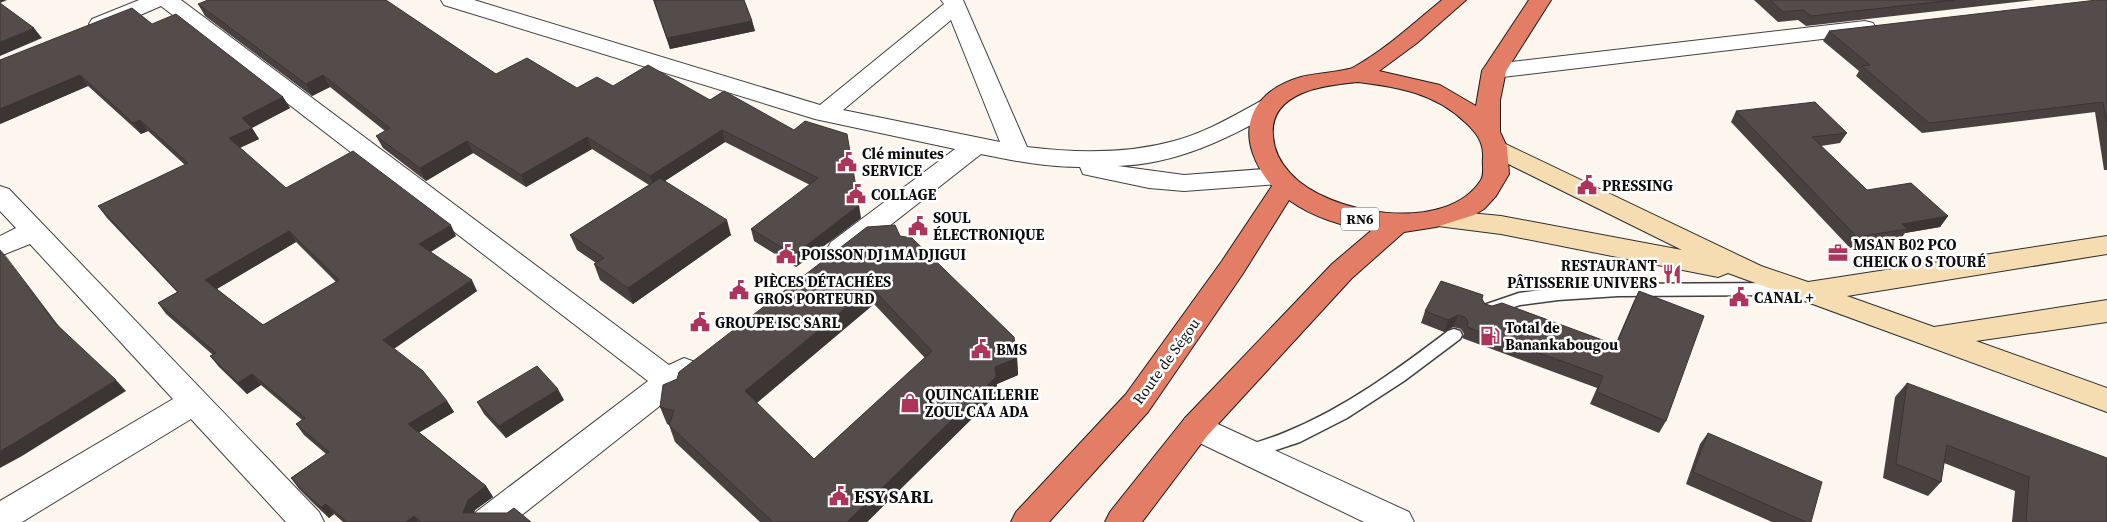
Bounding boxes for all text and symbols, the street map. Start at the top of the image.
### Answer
place label: Clé minutes SERVICE [862,143,944,181]
public building icon: Clé minutes SERVICE [836,151,858,173]
public building icon: PRESSING [1576,174,1598,196]
place label: PRESSING [1602,175,1673,196]
public building icon: COLLAGE [845,183,867,205]
place label: COLLAGE [871,184,937,205]
place label: SOUL ÉLECTRONIQUE [933,207,1045,245]
road number: RN6 [1341,208,1379,230]
public building icon: SOUL ÉLECTRONIQUE [907,215,929,237]
place label: MSAN B02 PCO CHEICK O S TOURÉ [1853,234,1986,272]
office icon: MSAN B02 PCO CHEICK O S TOURÉ [1827,242,1849,264]
public building icon: POISSON DJ1MA DJIGUI [775,243,797,265]
place label: POISSON DJ1MA DJIGUI [801,244,966,265]
place label: RESTAURANT PÂTISSERIE UNIVERS [1507,255,1657,293]
restaurant icon: RESTAURANT PÂTISSERIE UNIVERS [1661,263,1683,285]
place label: PIÈCES DÉTACHÉES GROS PORTEURD [754,271,891,309]
public building icon: PIÈCES DÉTACHÉES GROS PORTEURD [728,279,750,301]
public building icon: CANAL + [1728,286,1750,308]
place label: CANAL + [1754,287,1814,308]
public building icon: GROUPE ISC SARL [689,311,711,333]
place label: GROUPE ISC SARL [715,312,841,333]
street label: Route de Ségou [1128,313,1205,408]
place label: Total de Banankabougou [1505,317,1618,355]
fuel station icon: Total de Banankabougou [1479,325,1501,347]
public building icon: BMS [970,338,992,360]
place label: BMS [996,339,1027,360]
place label: QUINCAILLERIE ZOUL CAA ADA [925,384,1039,422]
shop icon: QUINCAILLERIE ZOUL CAA ADA [899,392,921,414]
place label: ESY SARL [854,484,933,509]
public building icon: ESY SARL [828,485,850,507]

